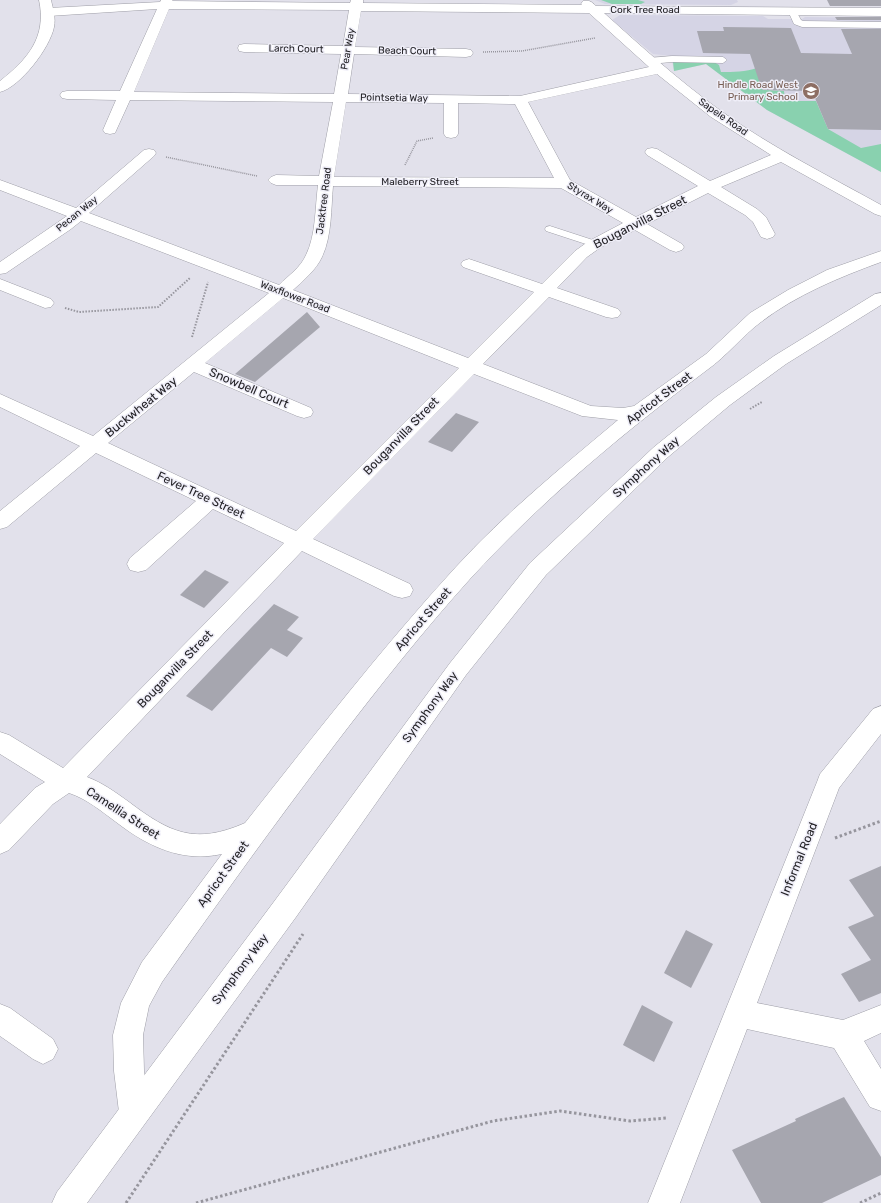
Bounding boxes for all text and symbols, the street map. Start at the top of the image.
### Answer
street label: Cork Tree Road [610,4,680,16]
street label: Pear Way [338,27,358,71]
street label: Larch Court [268,43,324,55]
street label: Beach Court [378,44,436,58]
place label: Hindle Road West Primary School [718,79,798,103]
school or university icon: Hindle Road West Primary School [801,81,821,101]
street label: Pointsetia Way [360,91,429,105]
street label: Sapele Road [696,96,750,138]
street label: Jacktree Road [314,167,334,235]
street label: Maleberry Street [381,176,459,188]
street label: Styrax Way [565,180,615,217]
street label: Bouganvilla Street [591,192,689,252]
street label: Pecan Way [54,193,101,234]
street label: Waxflower Road [259,278,332,316]
street label: Snowbell Court [207,365,291,411]
street label: Apricot Street [623,369,695,427]
street label: Buckwheat Way [102,374,180,440]
street label: Bouganvilla Street [360,394,442,478]
street label: Symphony Way [610,433,682,501]
street label: Fever Tree Street [155,469,247,522]
street label: Apricot Street [392,585,454,653]
street label: Bouganvilla Street [134,627,216,711]
street label: Symphony Way [399,668,461,745]
street label: Camellia Street [84,784,163,842]
street label: Informal Road [778,820,820,898]
street label: Apricot Street [194,838,252,910]
street label: Symphony Way [209,931,271,1007]

